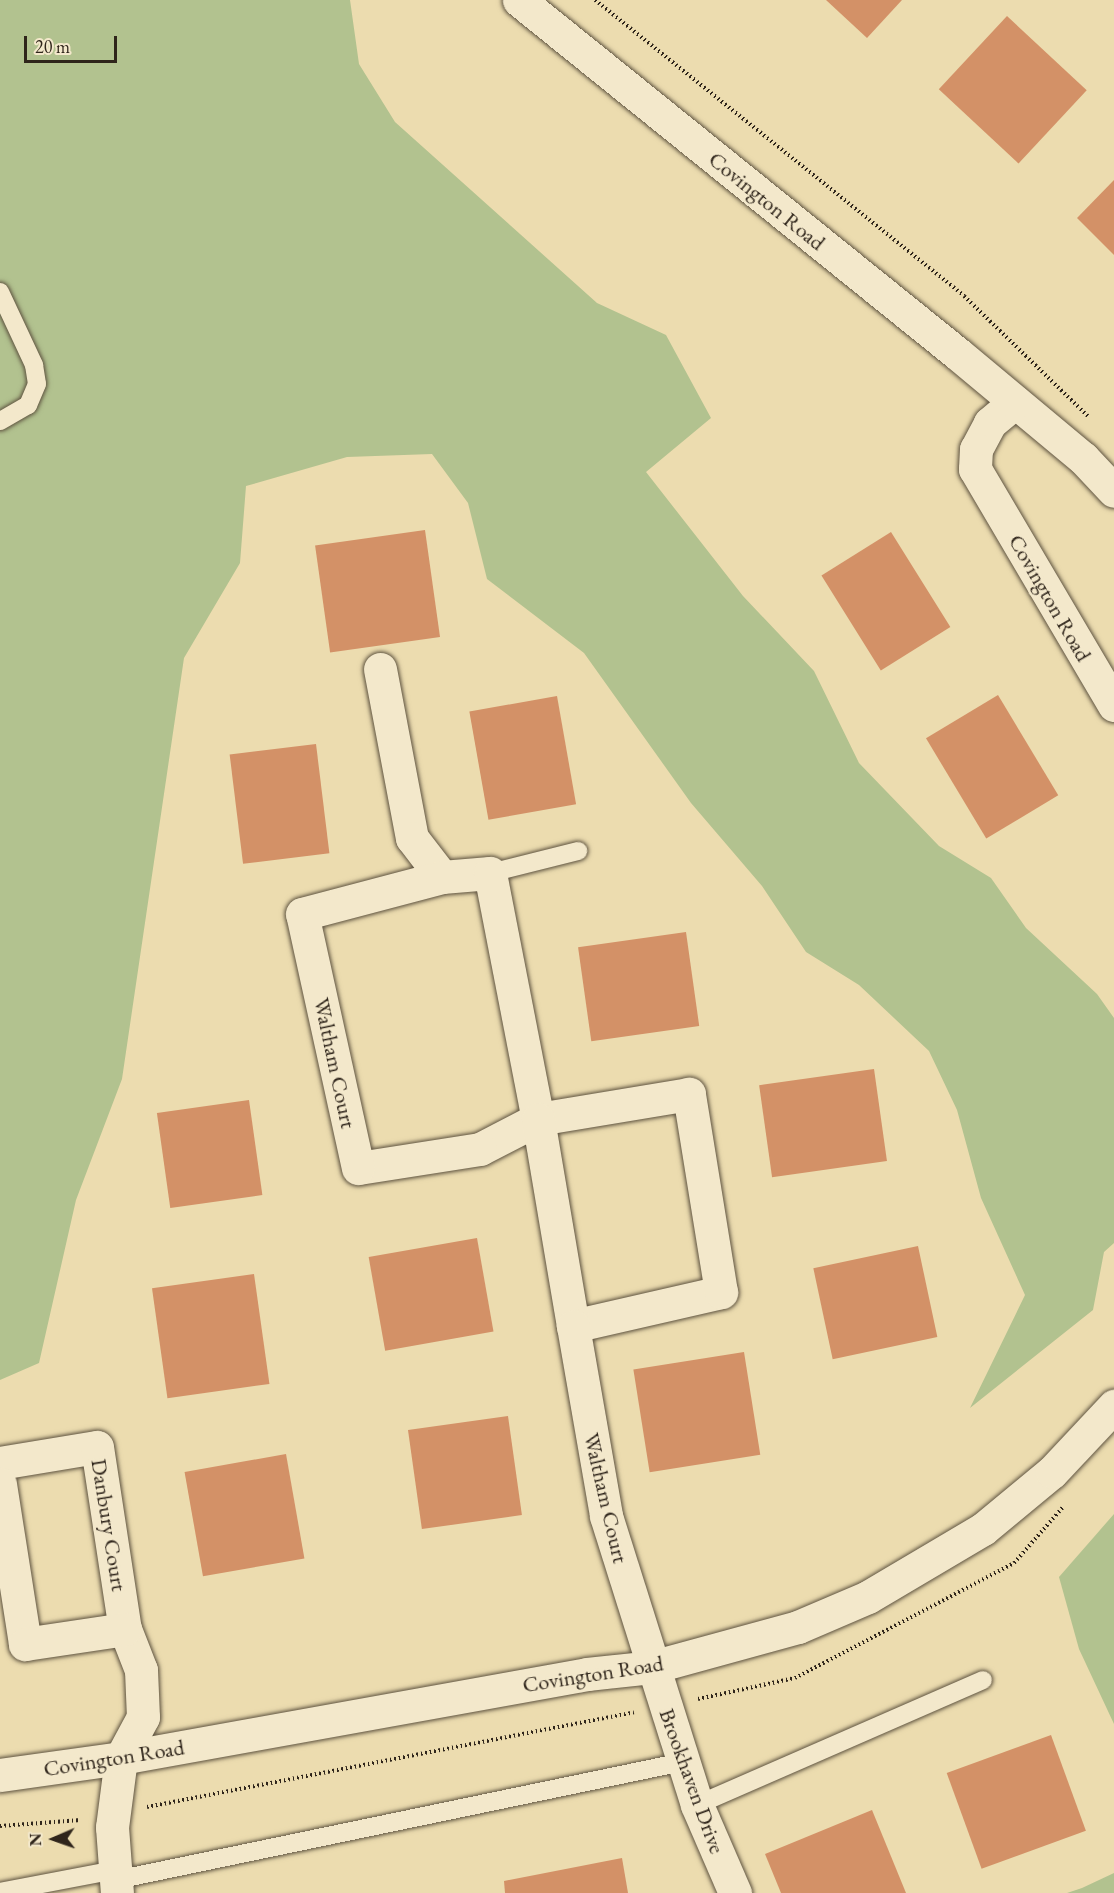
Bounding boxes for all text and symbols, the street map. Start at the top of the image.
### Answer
scale bar [27,24,120,62]
text: 20 m [35,35,70,58]
street label: Covington Road [703,146,831,256]
street label: Covington Road [1003,530,1097,666]
street label: Waltham Court [308,995,362,1131]
street label: Waltham Court [578,1430,634,1566]
street label: Danbury Court [86,1457,132,1593]
street label: Covington Road [521,1650,665,1698]
street label: Brookhaven Drive [654,1705,730,1857]
street label: Covington Road [42,1734,186,1782]
north arrow [24,1809,84,1869]
text: N [25,1833,46,1846]

